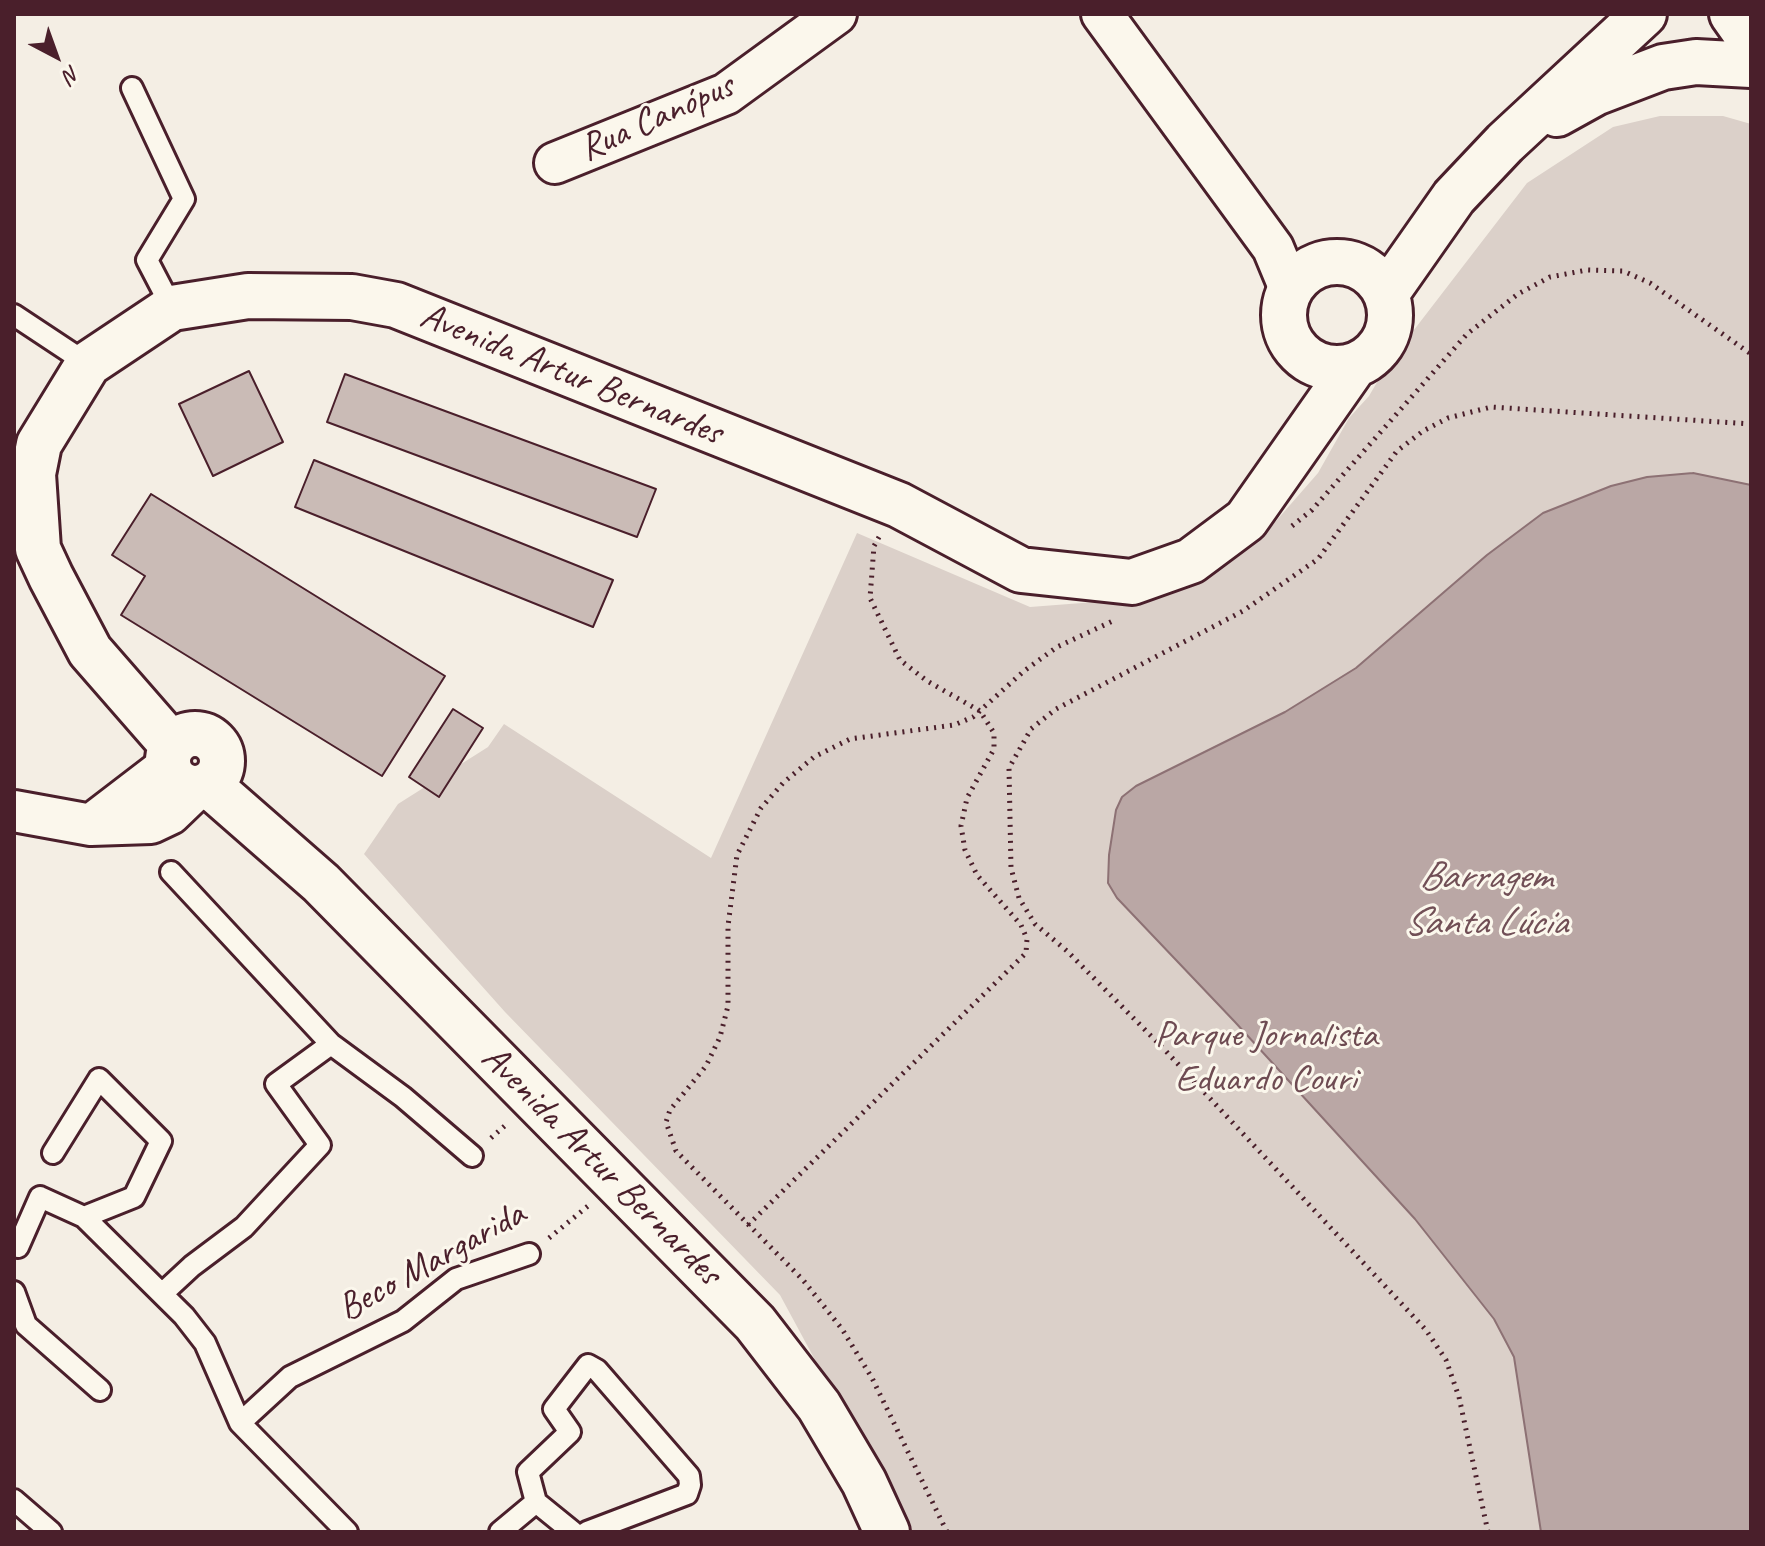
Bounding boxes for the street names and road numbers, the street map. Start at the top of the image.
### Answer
street label: Rua Canópus [573,64,741,172]
street label: Avenida Artur Bernardes [413,294,729,456]
street label: Avenida Artur Bernardes [471,1036,731,1296]
street label: Beco Margarida [330,1192,534,1332]

